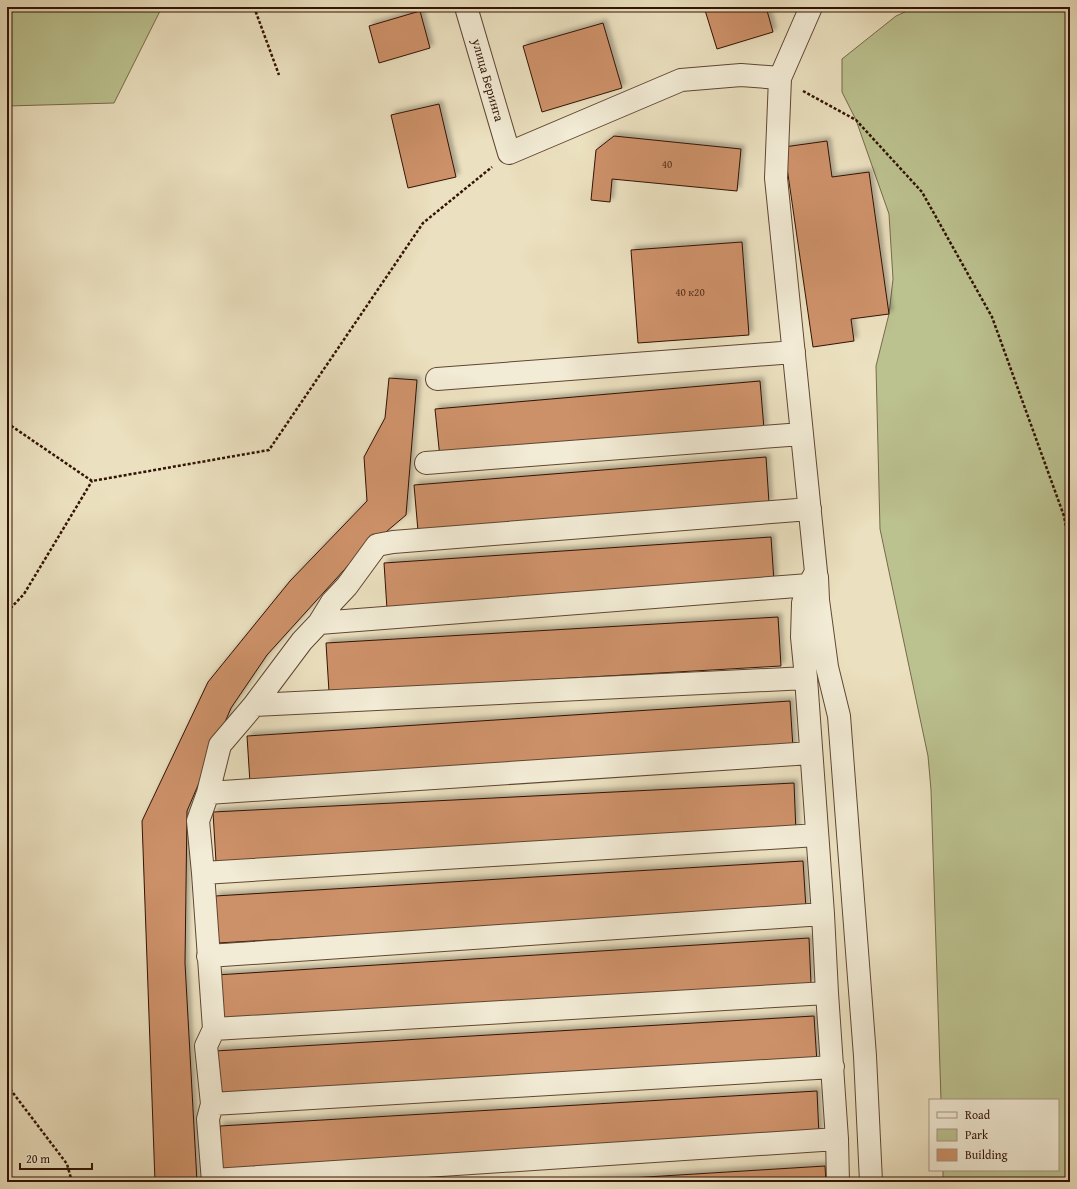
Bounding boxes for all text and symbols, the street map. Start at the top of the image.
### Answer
street label: улица Беринга [467,35,509,124]
house number: 40 [662,156,672,172]
house number: 40 к20 [675,284,705,300]
legend [929,1099,1059,1171]
text: Road [965,1106,991,1123]
text: Park [965,1126,989,1143]
scale bar [20,1145,92,1171]
text: Building [965,1146,1008,1163]
text: 20 m [26,1150,50,1167]

